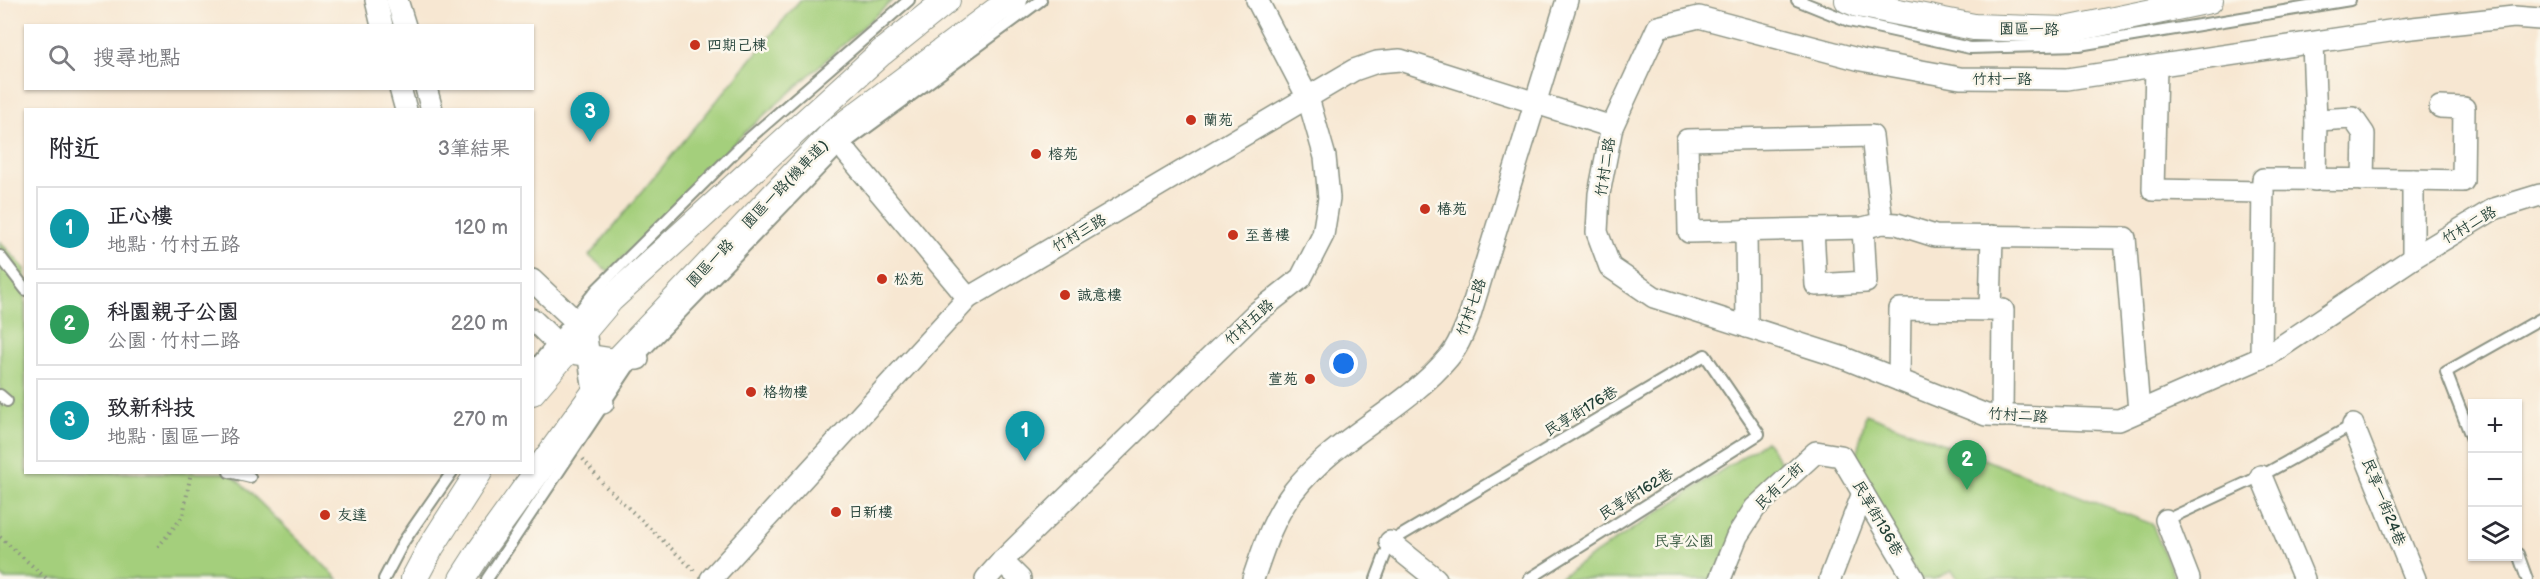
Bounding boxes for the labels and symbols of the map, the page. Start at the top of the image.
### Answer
street label: 園區一路 [1999,19,2059,40]
place label: 四期己棟 [707,36,767,55]
marker: 四期己棟 [688,38,702,52]
street label: 竹村一路 [1972,70,2032,89]
pin: 3 [570,92,610,142]
place label: 蘭苑 [1203,111,1233,130]
marker: 蘭苑 [1184,113,1198,127]
street label: 園區一路(機車道) [738,136,832,233]
street label: 竹村二路 [1591,136,1620,198]
place label: 榕苑 [1048,145,1078,164]
marker: 榕苑 [1029,147,1043,161]
place label: 椿苑 [1437,200,1467,219]
marker: 椿苑 [1418,202,1432,216]
street label: 竹村二路 [2439,202,2500,249]
street label: 竹村三路 [1049,210,1110,257]
place label: 至善樓 [1245,226,1290,245]
marker: 至善樓 [1226,228,1240,242]
street label: 園區一路 [683,235,738,292]
place label: 松苑 [894,270,924,289]
marker: 松苑 [875,272,889,286]
street label: 竹村七路 [1452,276,1491,339]
place label: 誠意樓 [1077,286,1122,305]
marker: 誠意樓 [1058,288,1072,302]
street label: 竹村五路 [1221,295,1278,350]
your location [1329,349,1358,378]
place label: 萱苑 [1268,370,1298,389]
marker: 萱苑 [1303,372,1317,386]
street label: 民享街176巷 [1541,382,1621,441]
place label: 格物樓 [763,383,808,402]
marker: 格物樓 [744,385,758,399]
street label: 竹村二路 [1987,404,2049,427]
pin: 1 [1006,412,1044,461]
pin: 2 [1948,440,1986,490]
street label: 民享一街24巷 [2357,456,2410,549]
street label: 民有二街 [1751,459,1808,514]
street label: 民享街162巷 [1596,464,1677,525]
street label: 民享街136巷 [1848,477,1907,559]
place label: 日新樓 [848,503,893,522]
marker: 日新樓 [829,505,843,519]
place label: 友達 [337,506,367,525]
marker: 友達 [318,508,332,522]
park label: 民享公園 [1654,532,1714,551]

